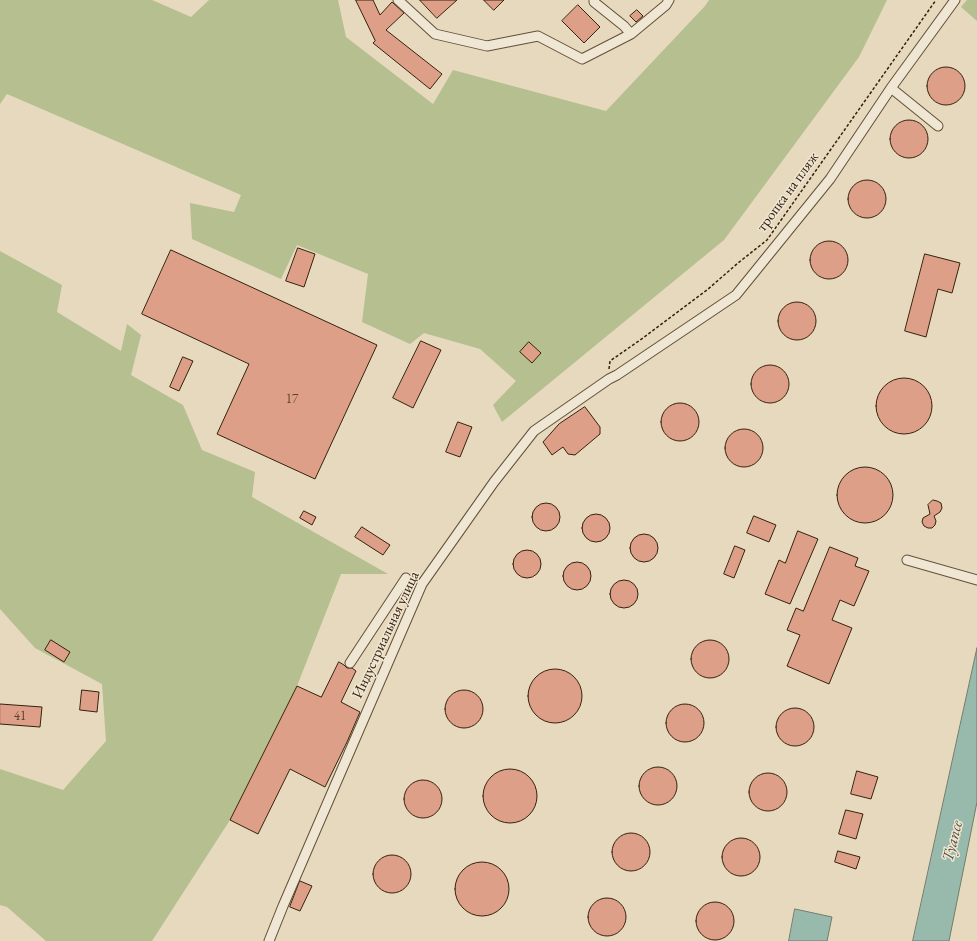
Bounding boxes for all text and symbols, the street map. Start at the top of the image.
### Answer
street label: тропка на пляж [753,149,823,235]
house number: 17 [286,391,298,407]
street label: Индустриальная улица [349,568,423,702]
house number: 41 [14,708,26,724]
water label: Туапсе [939,818,967,864]

